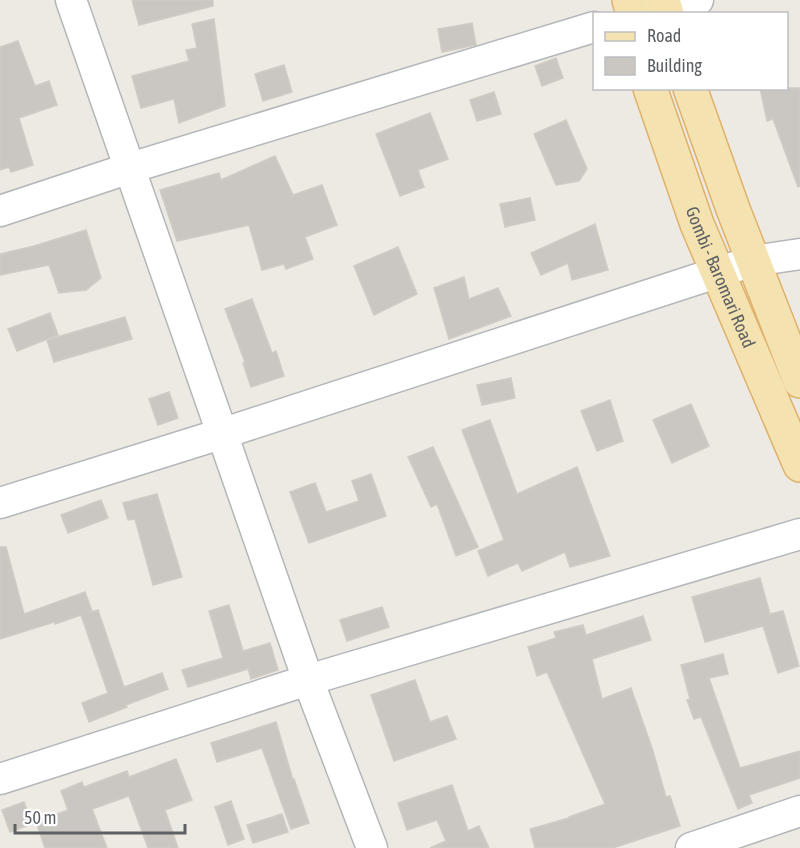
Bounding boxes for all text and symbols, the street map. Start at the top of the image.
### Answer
legend [593,12,788,90]
text: Road [647,25,681,46]
text: Building [647,55,702,76]
street label: Gombi - Baromari Road [682,204,760,351]
scale bar [15,797,184,835]
text: 50 m [24,807,56,828]

